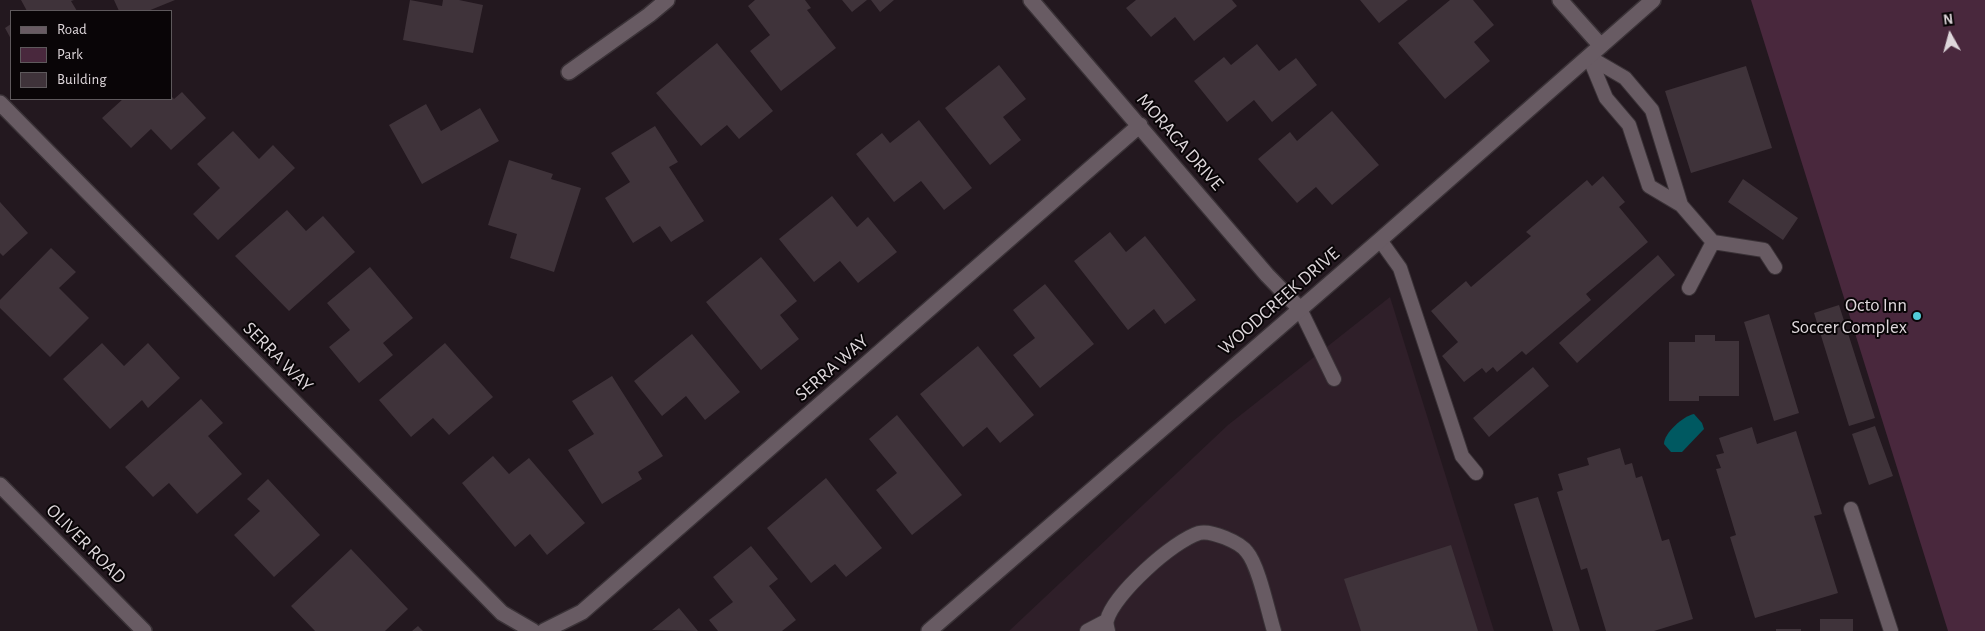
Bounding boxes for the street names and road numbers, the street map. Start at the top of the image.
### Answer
street label: MORAGA DRIVE [1132,89,1228,195]
street label: WOODCREEK DRIVE [1214,242,1344,360]
street label: SERRA WAY [238,317,318,397]
street label: SERRA WAY [791,330,873,406]
street label: OLIVER ROAD [41,499,131,589]

